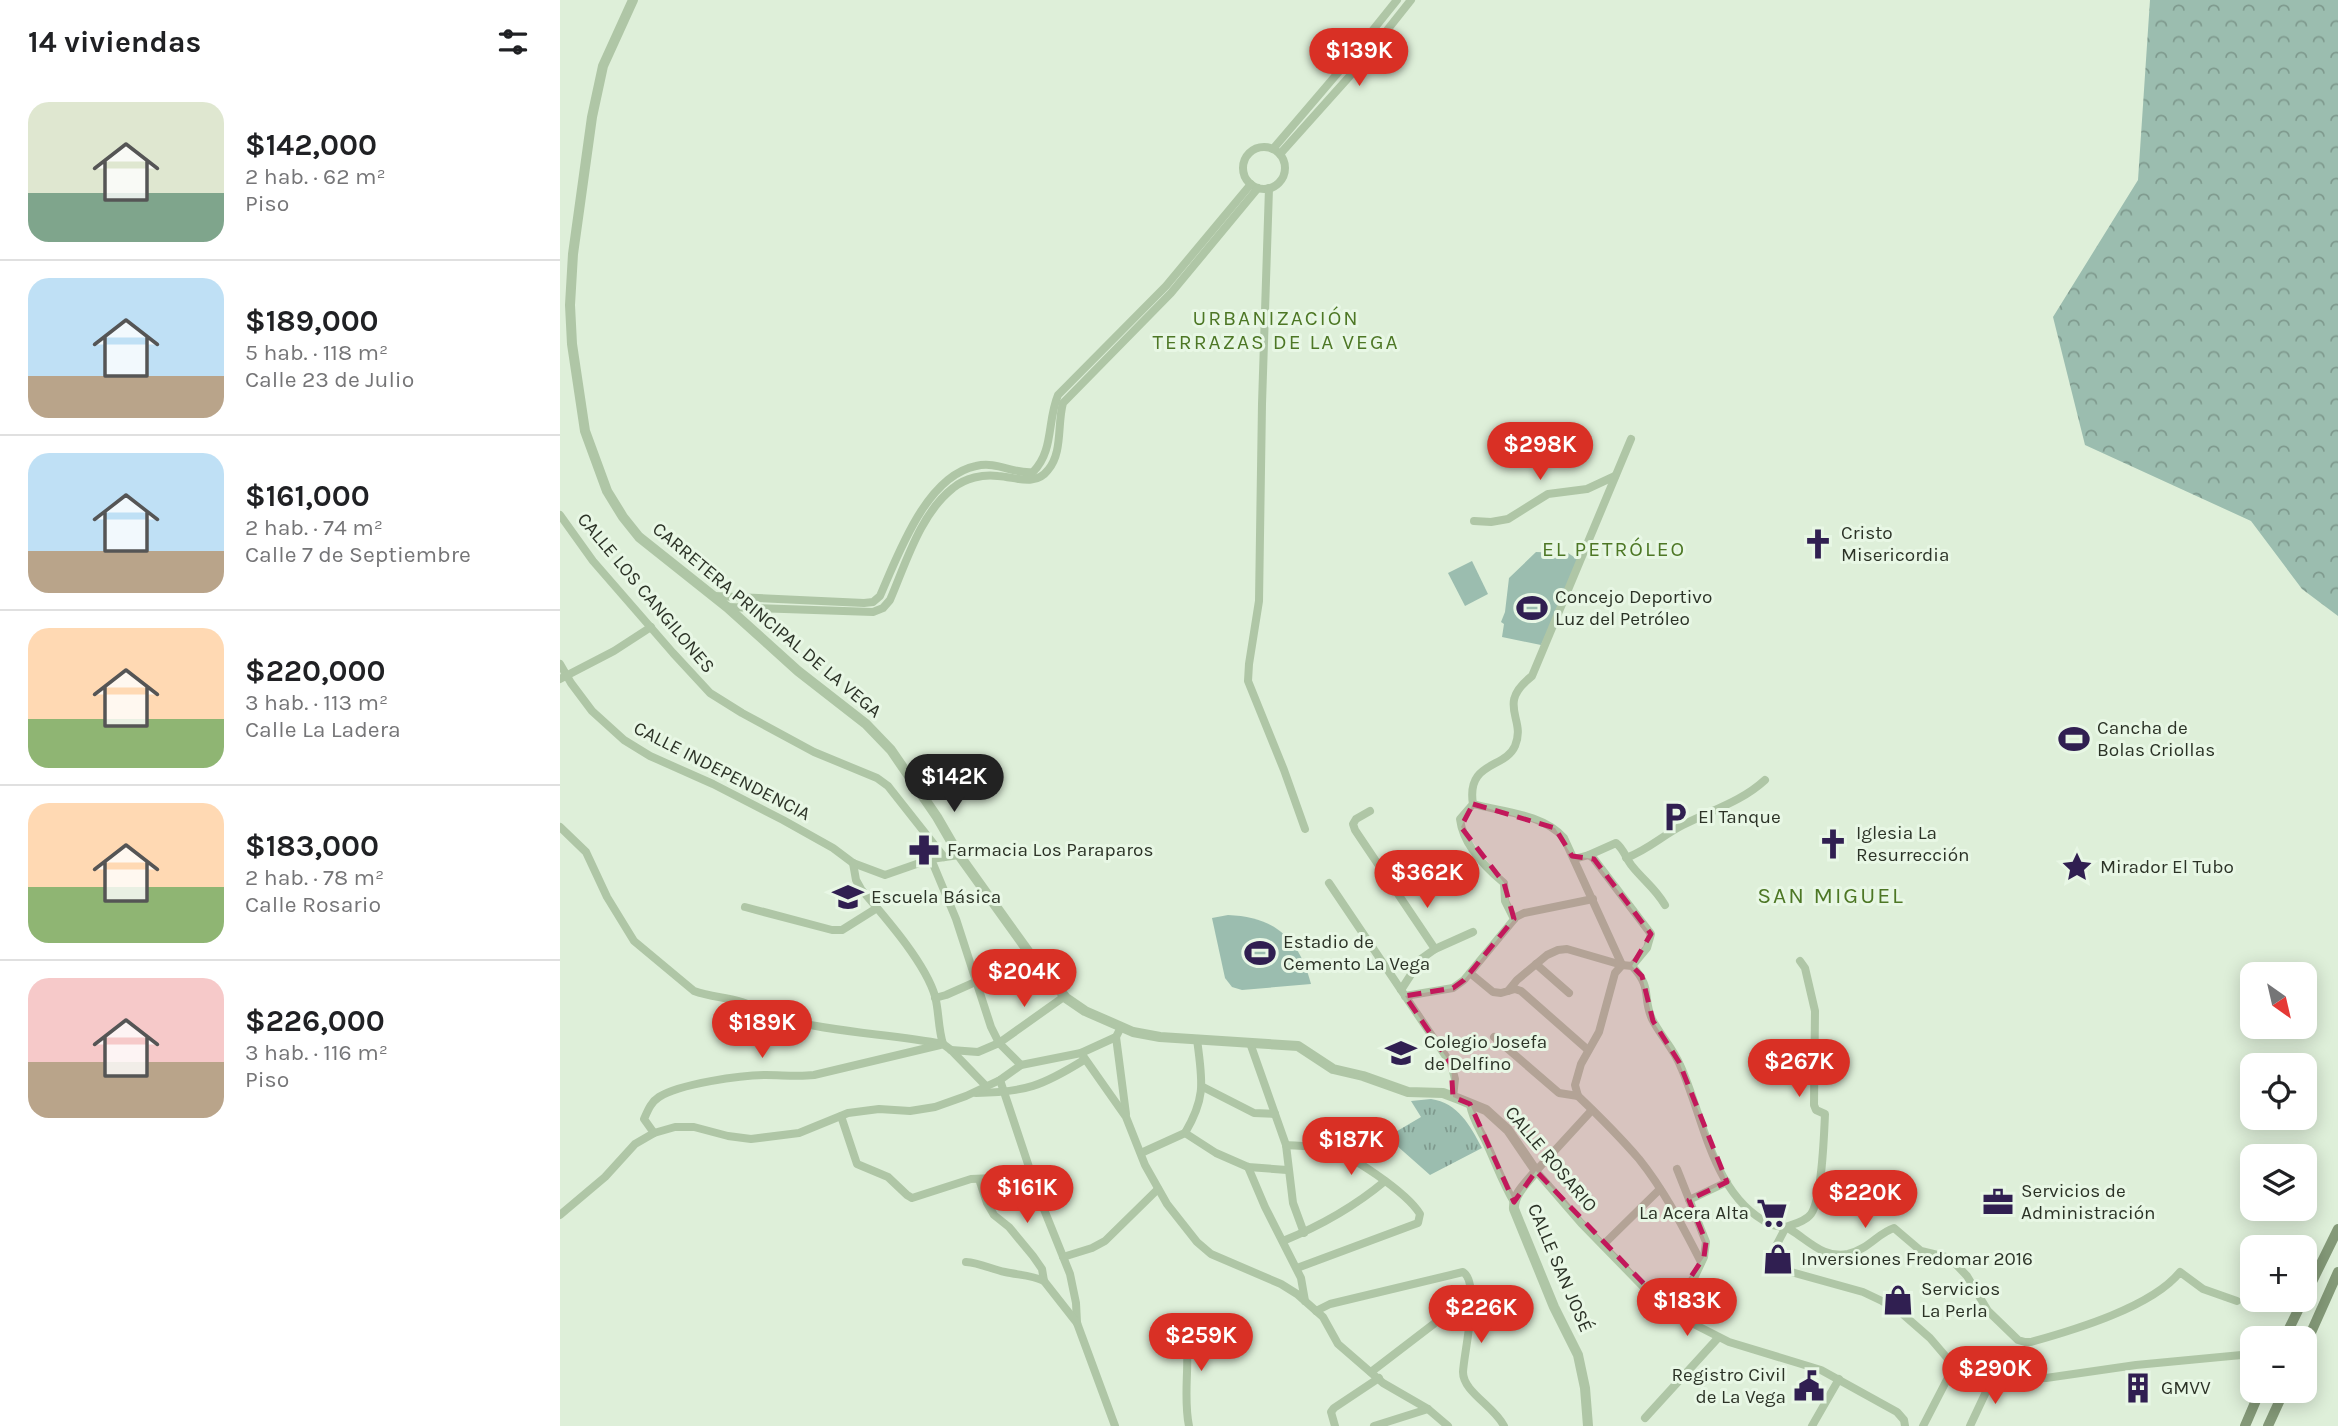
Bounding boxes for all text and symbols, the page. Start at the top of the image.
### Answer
icon: filters [494,23,532,61]
text: 14 viviendas [28,24,201,60]
pin: $139K [1310,28,1408,88]
text: $139K [1325,37,1393,64]
text: $142,000 [245,127,377,163]
icon: home [84,130,168,214]
text: 2 hab. · 62 m² [245,163,386,190]
text: Piso [245,190,289,217]
text: $189,000 [245,303,379,339]
icon: home [84,306,168,390]
district label: URBANIZACIÓN TERRAZAS DE LA VEGA [1153,306,1400,354]
text: 5 hab. · 118 m² [245,339,388,366]
text: Calle 23 de Julio [245,366,414,393]
pin: $298K [1491,422,1589,482]
text: $298K [1503,431,1577,458]
text: $161,000 [245,478,370,514]
icon: home [84,481,168,565]
street label: CALLE LOS CANGILONES [573,509,719,677]
text: 2 hab. · 74 m² [245,514,383,541]
street label: CARRETERA PRINCIPAL DE LA VEGA [648,518,886,722]
place label: Cristo Misericordia [1841,522,1949,566]
church icon: Cristo Misericordia [1801,527,1835,561]
district label: EL PETRÓLEO [1542,537,1686,561]
text: Calle 7 de Septiembre [245,541,471,568]
place label: Concejo Deportivo Luz del Petróleo [1555,586,1712,630]
sports icon: Concejo Deportivo Luz del Petróleo [1515,591,1549,625]
text: $220,000 [245,653,385,689]
icon: home [84,656,168,740]
text: 3 hab. · 113 m² [245,689,388,716]
text: Calle La Ladera [245,716,401,743]
street label: CALLE INDEPENDENCIA [630,717,814,825]
place label: Cancha de Bolas Criollas [2097,717,2215,761]
sports icon: Cancha de Bolas Criollas [2057,722,2091,756]
pin: $142K [905,754,1003,814]
text: $142K [921,763,987,790]
parking icon: El Tanque [1658,800,1692,834]
place label: El Tanque [1698,806,1781,828]
place label: Iglesia La Resurrección [1856,822,1970,866]
church icon: Iglesia La Resurrección [1816,827,1850,861]
text: $183,000 [245,828,379,864]
icon: home [84,831,168,915]
pharmacy icon: Farmacia Los Paraparos [907,833,941,867]
place label: Farmacia Los Paraparos [947,839,1153,861]
pin: $362K [1378,850,1476,910]
place icon: Mirador El Tubo [2060,850,2094,884]
place label: Mirador El Tubo [2100,856,2234,878]
text: $362K [1390,859,1464,886]
text: 2 hab. · 78 m² [245,864,384,891]
school or university icon: Escuela Básica [831,880,865,914]
district label: SAN MIGUEL [1757,882,1905,909]
place label: Escuela Básica [871,886,1001,908]
text: Calle Rosario [245,891,381,918]
place label: Estadio de Cemento La Vega [1283,931,1430,975]
sports icon: Estadio de Cemento La Vega [1243,936,1277,970]
pin: $204K [975,950,1073,1009]
text: $204K [987,958,1061,985]
north arrow [2240,962,2317,1040]
map controls [2240,962,2317,1403]
pin: $189K [713,1000,811,1060]
text: $226,000 [245,1003,385,1039]
icon: home [84,1006,168,1090]
text: $189K [728,1009,796,1036]
place label: Colegio Josefa de Delfino [1424,1031,1547,1075]
school or university icon: Colegio Josefa de Delfino [1384,1036,1418,1070]
text: 3 hab. · 116 m² [245,1039,388,1066]
pin: $267K [1750,1040,1848,1099]
text: $267K [1764,1048,1834,1075]
button: locate [2240,1053,2317,1130]
text: Piso [245,1066,289,1093]
street label: CALLE ROSARIO [1500,1102,1602,1216]
pin: $187K [1302,1118,1400,1177]
text: $187K [1318,1126,1384,1153]
button: layers [2240,1144,2317,1221]
pin: $161K [978,1166,1076,1225]
pin: $220K [1816,1170,1914,1230]
text: $161K [996,1174,1058,1201]
text: $220K [1828,1179,1902,1206]
place label: Servicios de Administración [2021,1180,2156,1224]
office icon: Servicios de Administración [1981,1185,2015,1219]
supermarket icon: La Acera Alta [1755,1196,1789,1230]
street label: CALLE SAN JOSÉ [1523,1200,1598,1336]
place label: La Acera Alta [1639,1202,1749,1224]
button: + [2240,1235,2317,1312]
shop icon: Inversiones Fredomar 2016 [1761,1242,1795,1276]
place label: Inversiones Fredomar 2016 [1801,1248,2033,1270]
pin: $183K [1638,1278,1736,1338]
place label: Servicios La Perla [1921,1278,2000,1322]
shop icon: Servicios La Perla [1881,1283,1915,1317]
pin: $226K [1432,1286,1530,1345]
text: $183K [1653,1287,1721,1314]
text: $226K [1445,1294,1517,1321]
pin: $259K [1152,1314,1250,1373]
text: $259K [1165,1322,1237,1349]
button: − [2240,1326,2317,1403]
pin: $290K [1946,1346,2044,1406]
text: $290K [1958,1355,2032,1382]
place label: Registro Civil de La Vega [1671,1364,1786,1408]
public building icon: Registro Civil de La Vega [1792,1369,1826,1403]
building icon: GMVV [2121,1371,2155,1405]
place label: GMVV [2161,1377,2211,1399]

